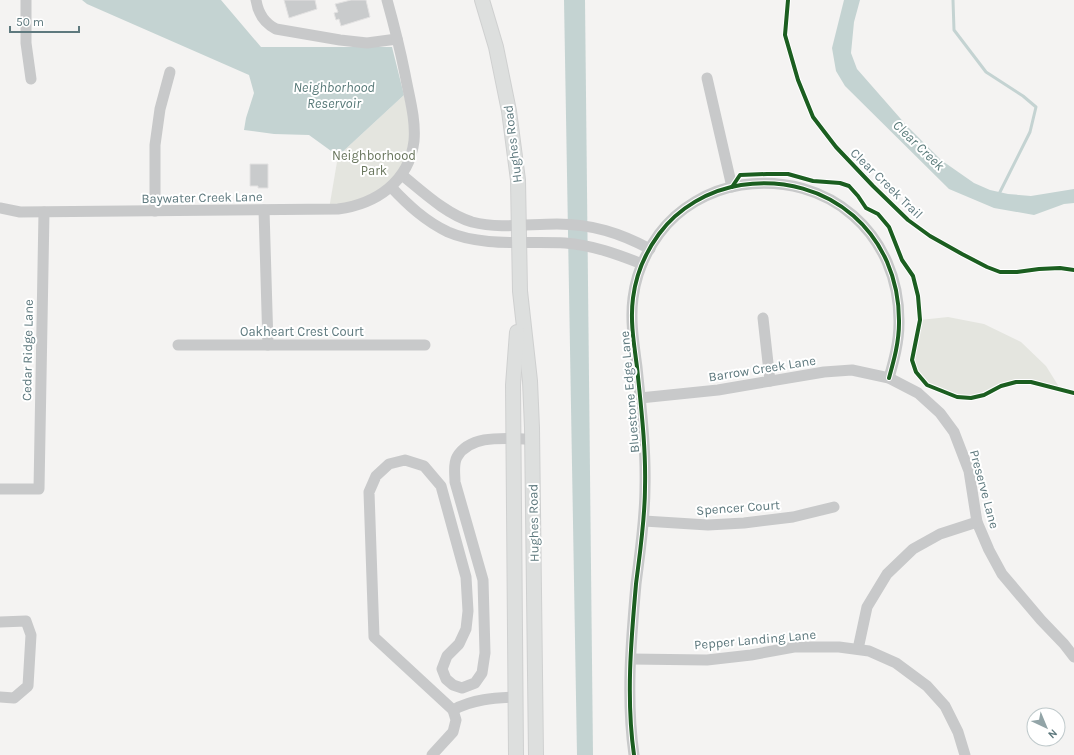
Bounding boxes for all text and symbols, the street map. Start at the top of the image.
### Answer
scale bar [10,8,79,34]
text: 50 m [16,15,44,29]
water label: Neighborhood Reservoir [293,79,375,112]
street label: Hughes Road [500,104,525,184]
water label: Clear Creek [889,117,949,175]
street label: Clear Creek Trail [847,145,926,222]
park label: Neighborhood Park [332,148,416,178]
street label: Baywater Creek Lane [141,189,263,206]
street label: Cedar Ridge Lane [19,299,36,401]
street label: Oakheart Crest Court [240,324,364,339]
street label: Bluestone Edge Lane [617,330,642,454]
street label: Barrow Creek Lane [707,353,817,384]
street label: Preserve Lane [967,448,1002,530]
street label: Hughes Road [525,484,542,562]
street label: Spencer Court [696,497,780,518]
street label: Pepper Landing Lane [694,627,817,652]
north arrow [1026,707,1066,747]
text: N [1045,726,1060,741]

